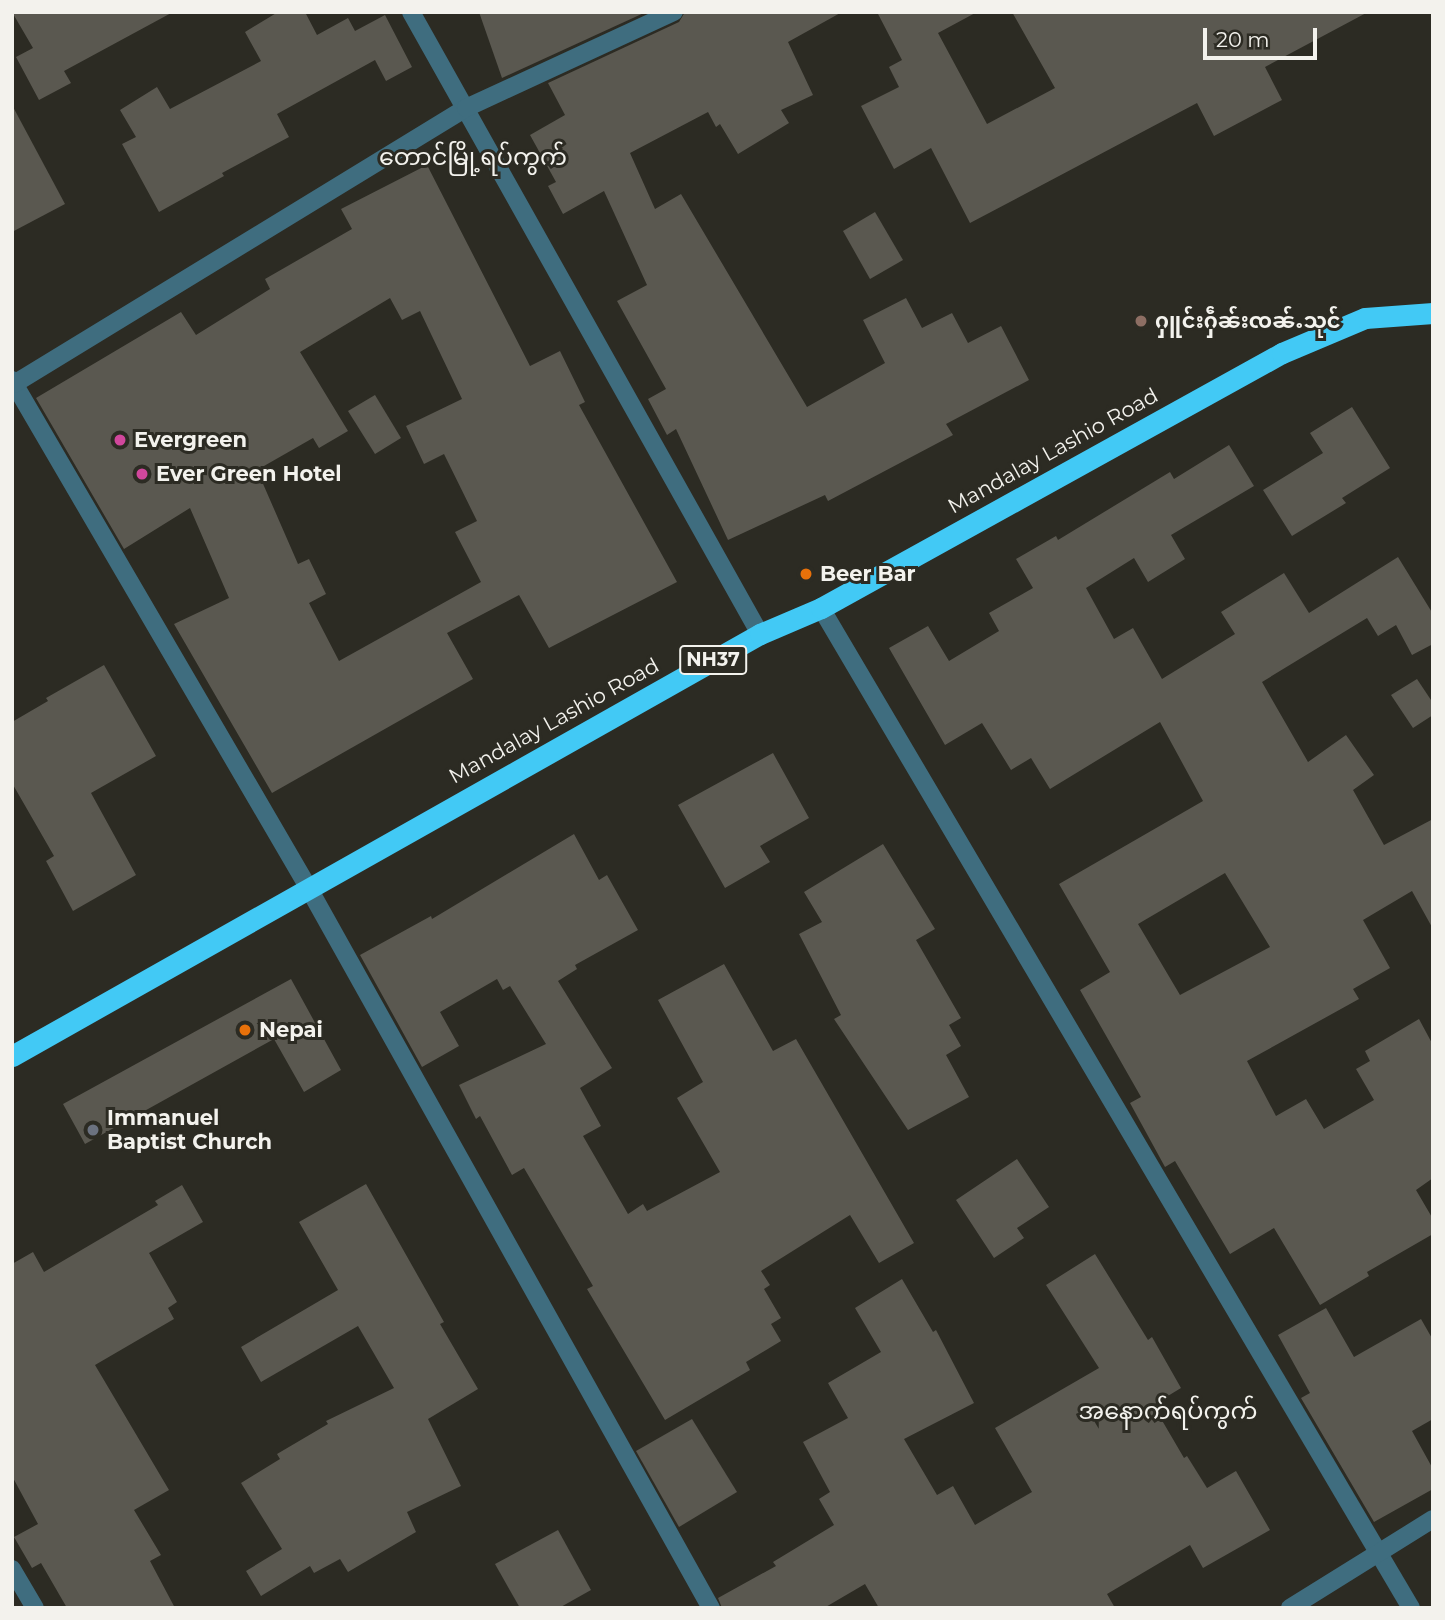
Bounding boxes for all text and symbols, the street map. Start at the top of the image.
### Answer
scale bar [1207,14,1321,58]
text: 20 m [1216,27,1270,52]
district label: တောင်မြို့ရပ်ကွက် [379,143,567,171]
place label: ႁူင်းႁဵၼ်းၸၼ်ႉသုင် [1155,308,1341,334]
marker: ႁူင်းႁဵၼ်းၸၼ်ႉသုင် [1133,313,1149,329]
street label: Mandalay Lashio Road [944,383,1162,519]
place label: Evergreen [134,427,247,453]
marker: Evergreen [112,432,128,448]
place label: Ever Green Hotel [156,461,342,487]
marker: Ever Green Hotel [134,466,150,482]
place label: Beer Bar [820,561,916,587]
marker: Beer Bar [798,566,814,582]
road number: NH37 [678,645,748,676]
street label: Mandalay Lashio Road [445,653,663,789]
place label: Nepai [259,1017,323,1043]
marker: Nepai [237,1022,253,1038]
place label: Immanuel Baptist Church [107,1105,272,1155]
marker: Immanuel Baptist Church [85,1122,101,1138]
district label: အနောက်ရပ်ကွက် [1079,1397,1257,1425]

